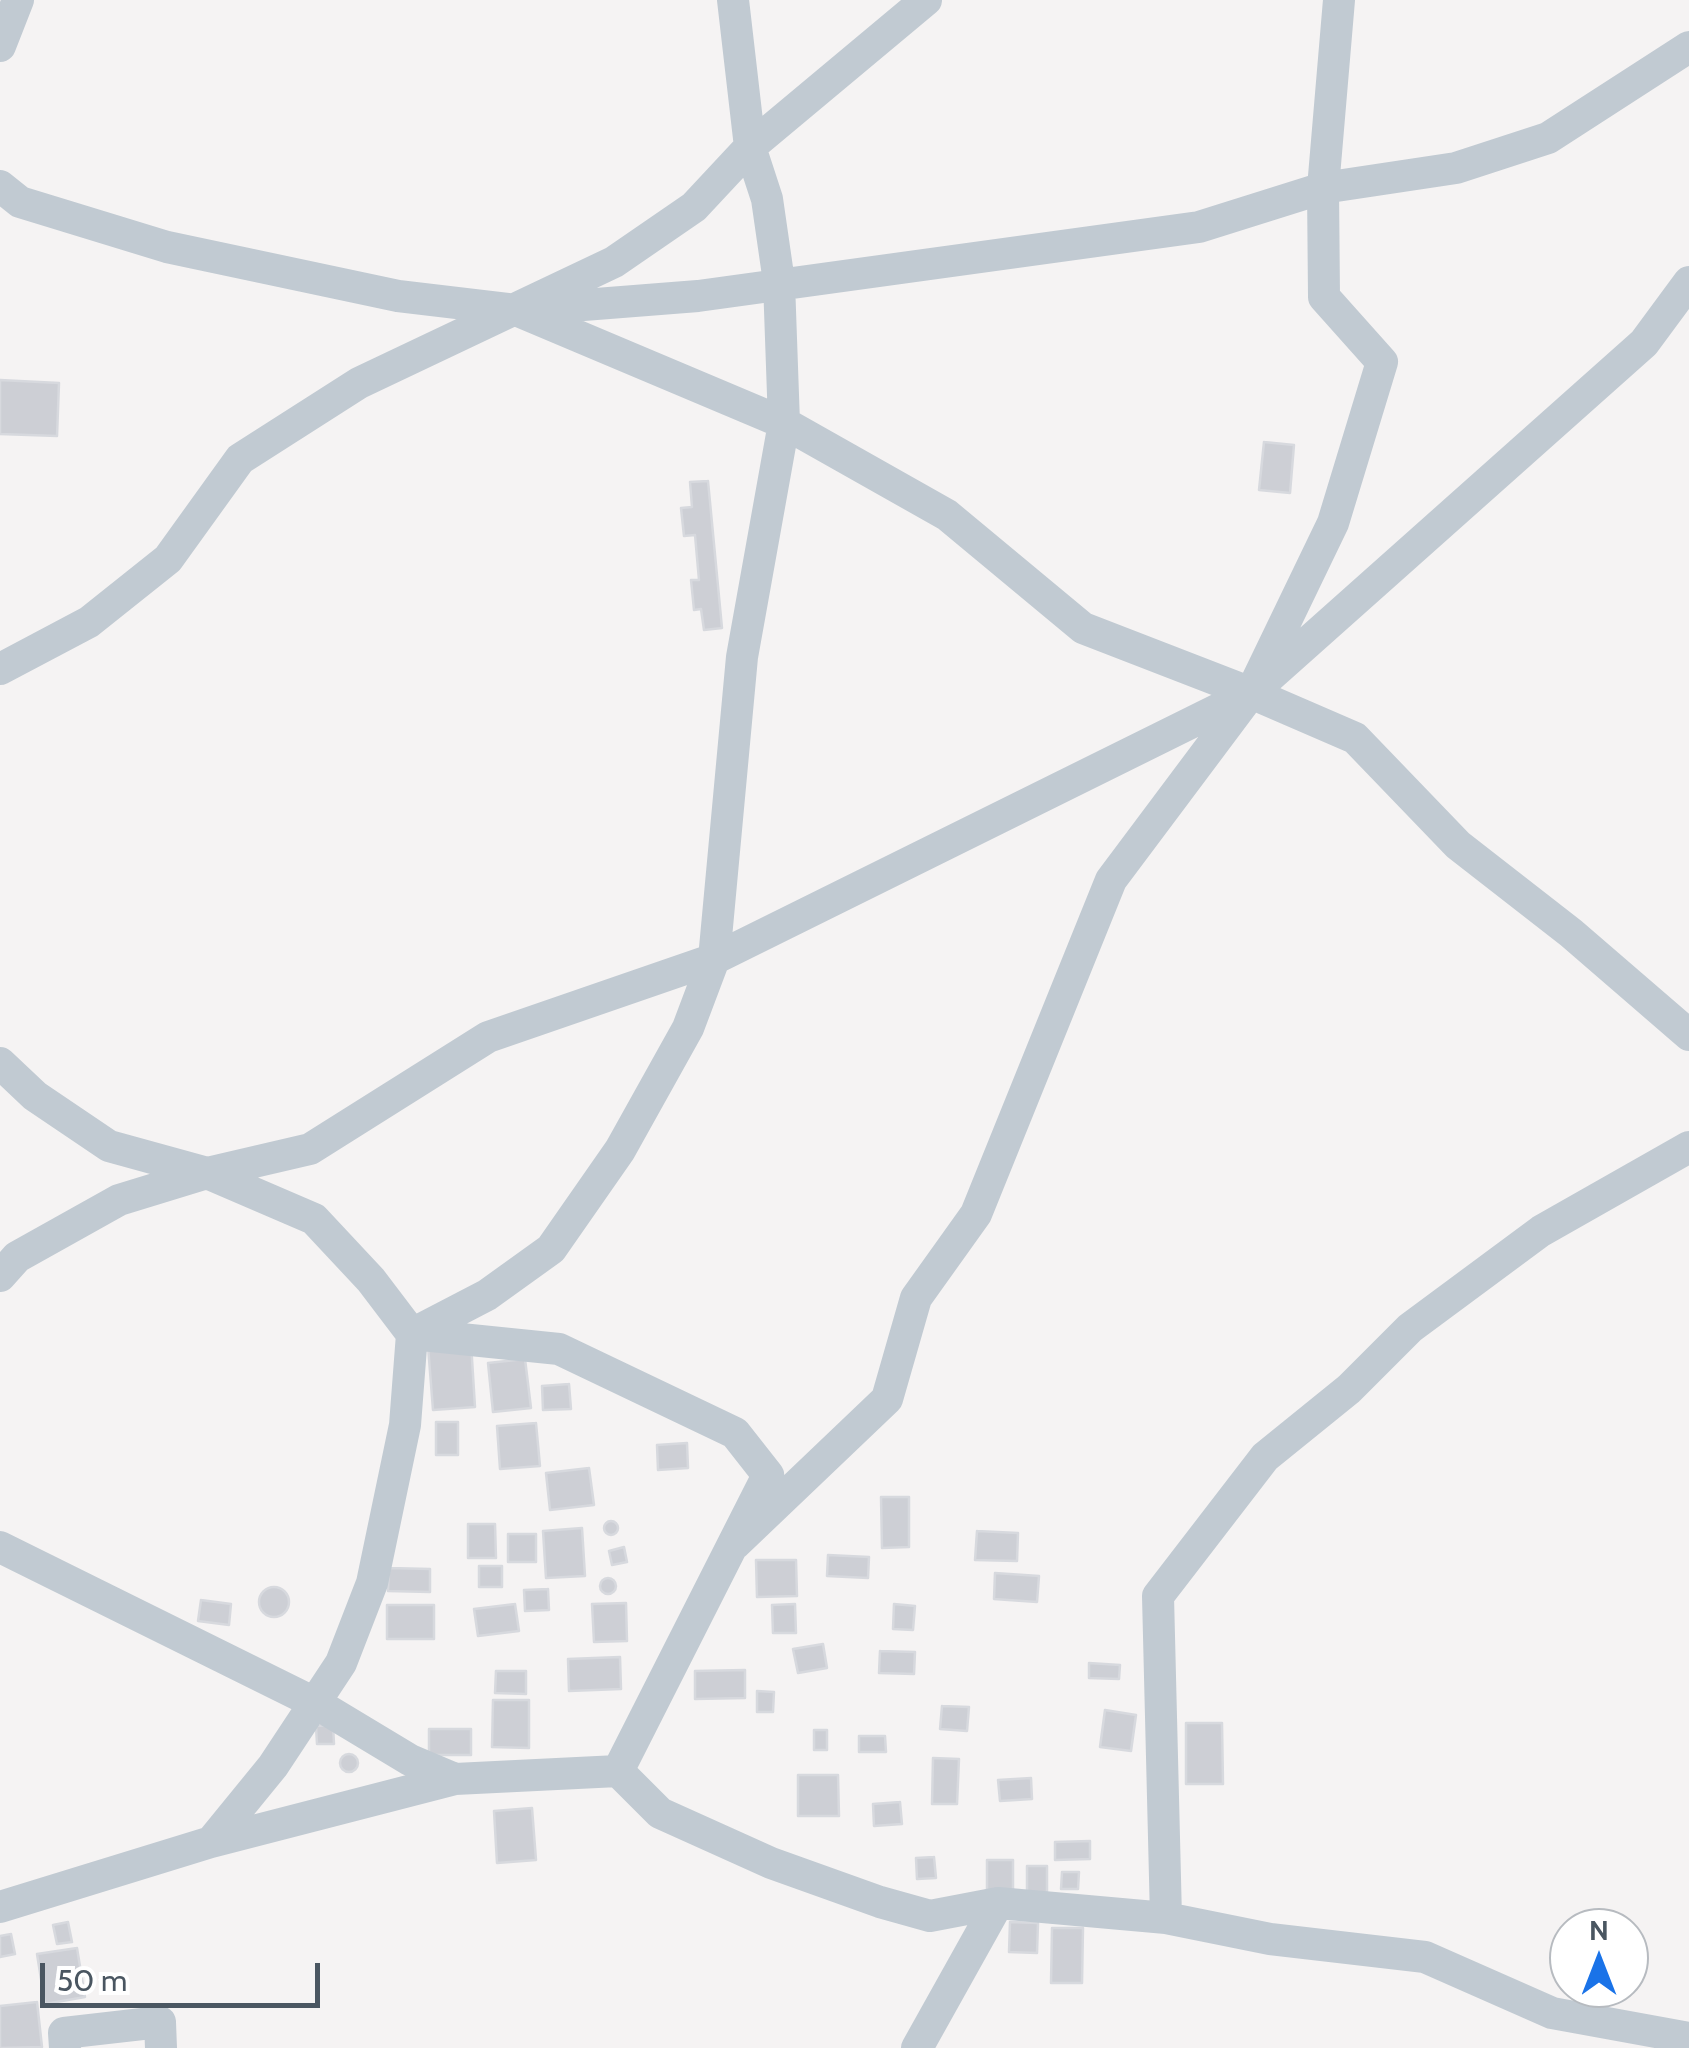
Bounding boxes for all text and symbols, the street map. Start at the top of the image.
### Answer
north arrow [1549,1908,1649,2008]
text: N [1589,1913,1609,1947]
scale bar [45,1943,325,2005]
text: 50 m [57,1962,127,1999]

